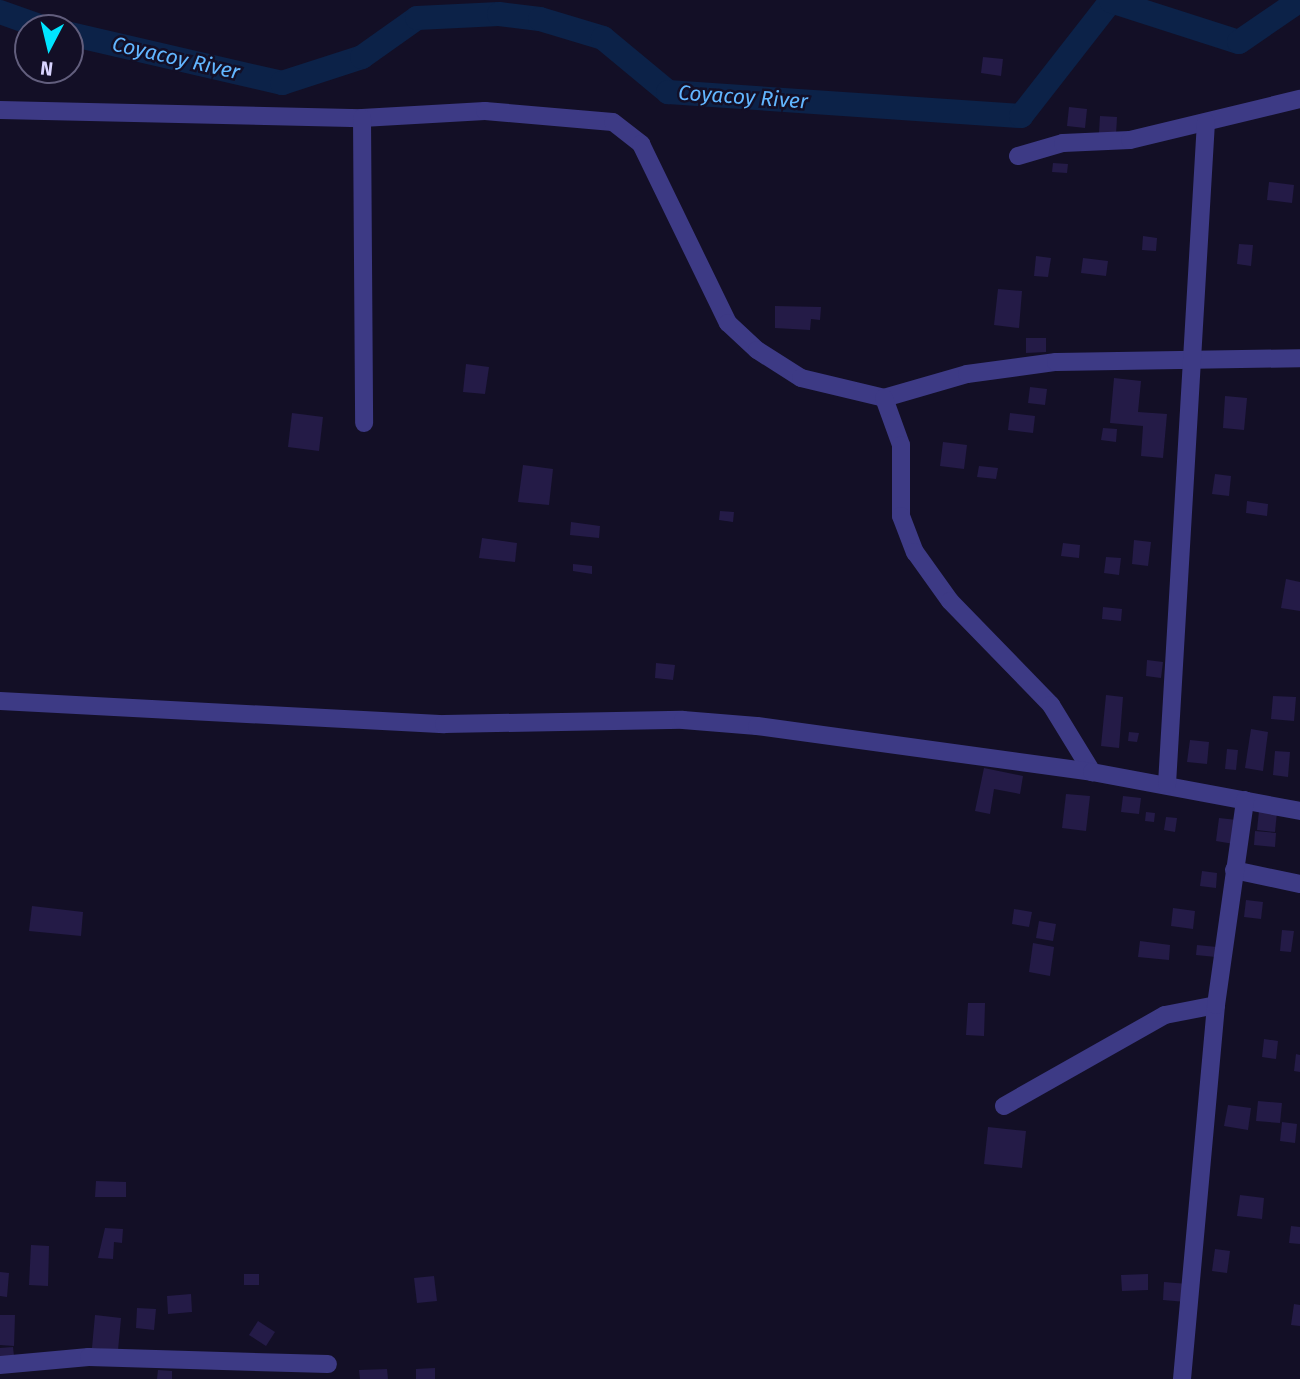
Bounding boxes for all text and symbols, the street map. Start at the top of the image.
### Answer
north arrow [14,14,84,84]
water label: Coyacoy River [110,31,242,85]
text: N [39,56,54,81]
water label: Coyacoy River [677,80,809,114]

